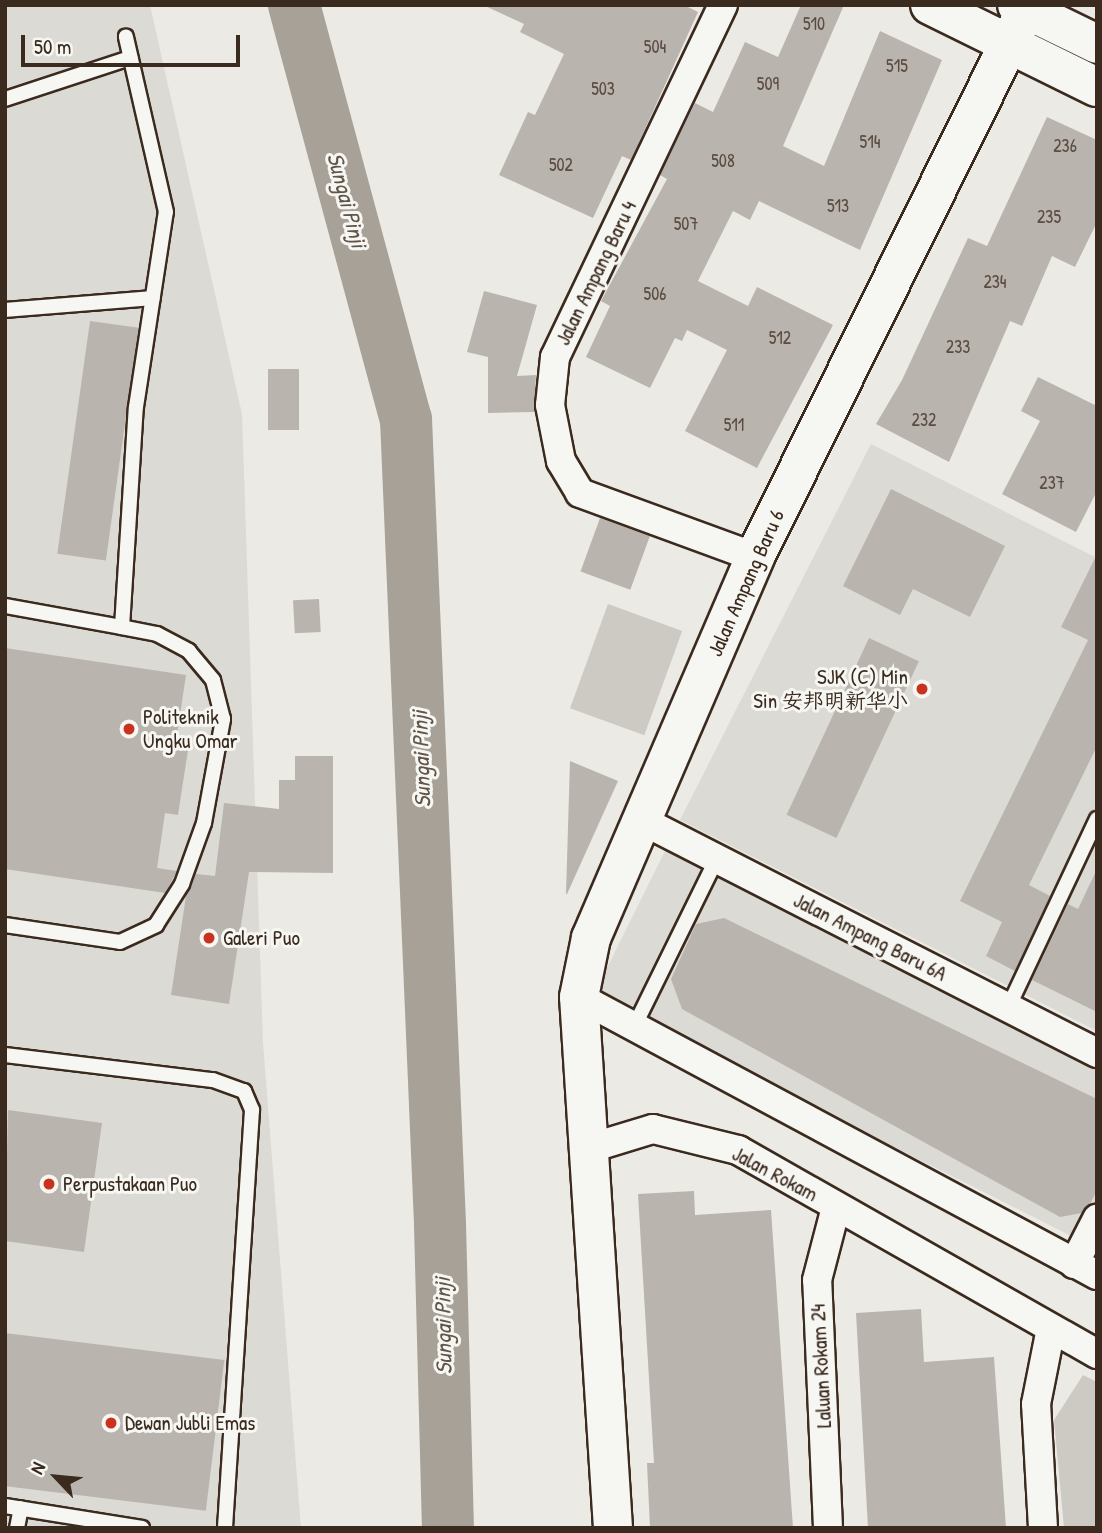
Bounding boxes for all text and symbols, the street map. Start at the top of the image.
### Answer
house number: 510 [803,13,825,35]
scale bar [24,21,243,65]
text: 50 m [34,32,71,61]
house number: 504 [644,36,666,58]
house number: 515 [886,55,908,77]
house number: 509 [757,73,779,95]
house number: 503 [591,78,615,100]
house number: 514 [860,131,880,153]
house number: 236 [1053,135,1077,157]
water label: Sungai Pinji [321,150,373,250]
house number: 508 [711,150,735,172]
house number: 502 [549,154,573,176]
house number: 513 [827,195,849,217]
street label: Jalan Ampang Baru 4 [550,197,642,349]
house number: 235 [1037,206,1061,228]
house number: 507 [674,213,698,235]
house number: 234 [983,271,1007,293]
house number: 506 [644,283,666,305]
house number: 512 [769,327,791,349]
house number: 233 [946,336,970,358]
house number: 232 [912,409,936,431]
house number: 511 [724,414,744,436]
house number: 237 [1039,472,1065,494]
street label: Jalan Ampang Baru 6 [702,506,790,660]
place label: SJK (C) Min Sin 安邦明新华小 [753,664,908,714]
marker: SJK (C) Min Sin 安邦明新华小 [914,681,930,697]
place label: Politeknik Ungku Omar [143,704,238,754]
water label: Sungai Pinji [406,710,436,808]
marker: Politeknik Ungku Omar [121,721,137,737]
street label: Jalan Ampang Baru 6A [789,888,951,986]
place label: Galeri Puo [223,925,300,951]
marker: Galeri Puo [201,930,217,946]
street label: Jalan Rokam [728,1141,822,1207]
place label: Perpustakaan Puo [63,1171,197,1197]
marker: Perpustakaan Puo [41,1176,57,1192]
water label: Sungai Pinji [428,1277,458,1375]
street label: Laluan Rokam 24 [805,1303,837,1429]
place label: Dewan Jubli Emas [125,1410,255,1436]
marker: Dewan Jubli Emas [103,1415,119,1431]
north arrow [21,1442,91,1512]
text: N [23,1458,51,1478]

